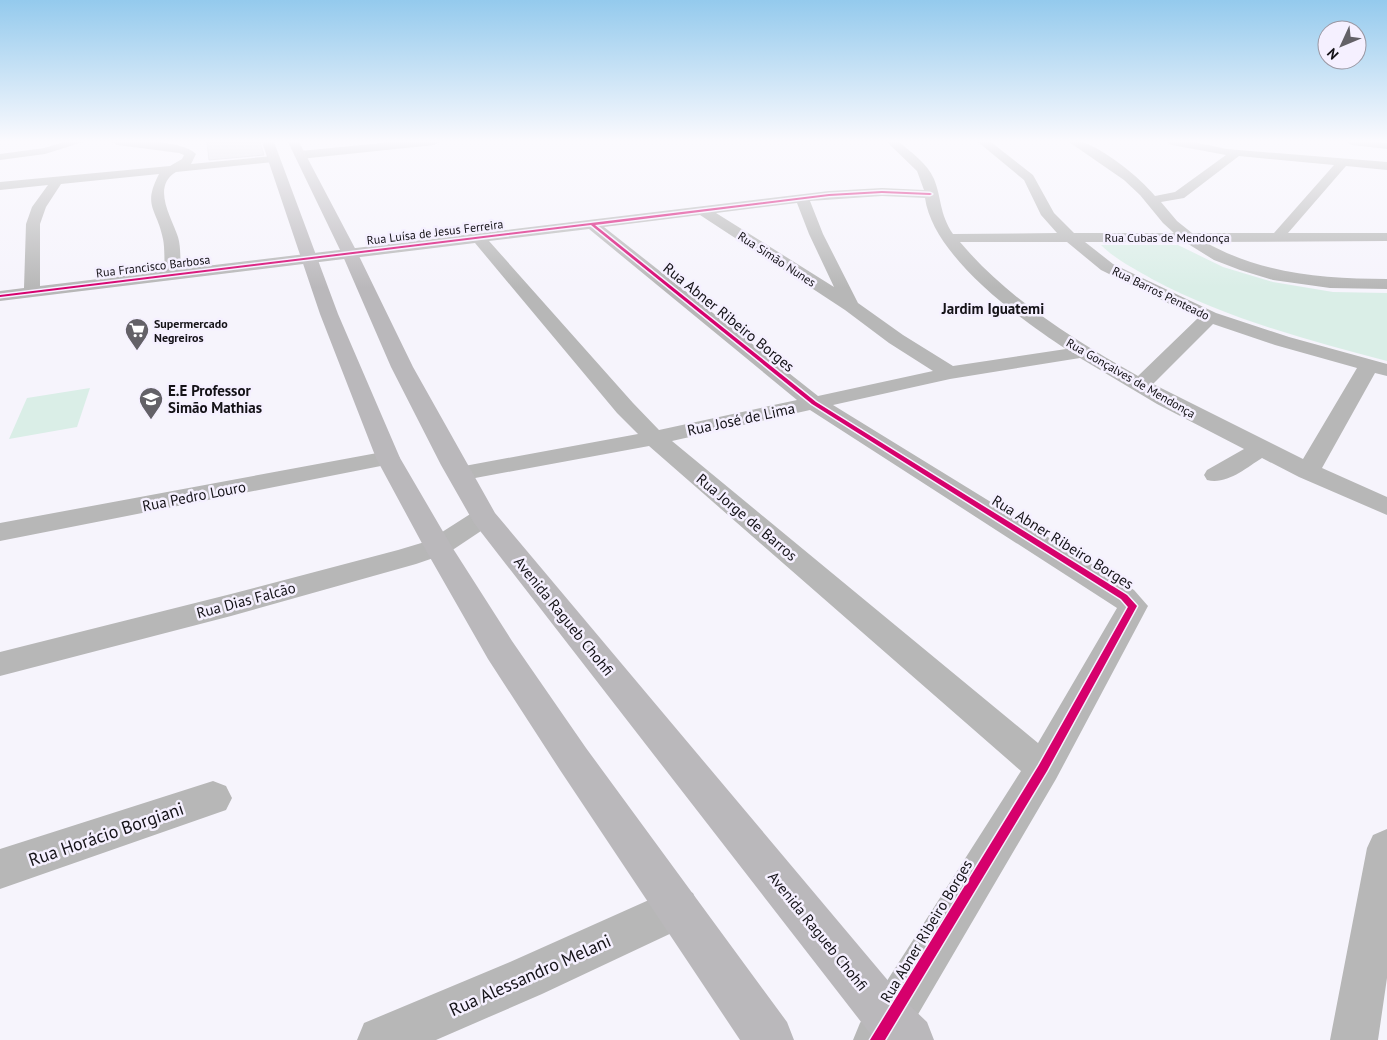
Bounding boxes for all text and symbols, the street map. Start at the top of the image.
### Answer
north arrow [1317,20,1367,70]
text: N [1323,44,1342,64]
street label: Rua Luísa de Jesus Ferreira [366,216,504,248]
street label: Rua Simão Nunes [735,228,819,290]
street label: Rua Cubas de Mendonça [1104,230,1230,245]
street label: Rua Francisco Barbosa [95,252,211,280]
street label: Rua Abner Ribeiro Borges [660,258,798,376]
street label: Rua Barros Penteado [1110,263,1212,323]
district label: Jardim Iguatemi [941,299,1044,318]
place label: Supermercado Negreiros [154,316,228,345]
supermarket icon: Supermercado Negreiros [124,317,150,351]
street label: Rua Gonçalves de Mendonça [1064,335,1198,421]
place label: E.E Professor Simão Mathias [168,381,262,417]
school or university icon: E.E Professor Simão Mathias [138,386,164,420]
street label: Rua José de Lima [685,398,797,440]
street label: Rua Jorge de Barros [693,469,801,565]
street label: Rua Pedro Louro [141,477,247,515]
street label: Rua Abner Ribeiro Borges [989,491,1137,593]
street label: Avenida Ragueb Chohfi [510,553,618,679]
street label: Rua Dias Falcão [194,578,298,622]
street label: Rua Horácio Borgiani [25,797,187,871]
street label: Rua Abner Ribeiro Borges [876,856,976,1006]
street label: Avenida Ragueb Chohfi [764,868,872,994]
street label: Rua Alessandro Melani [446,929,614,1021]

